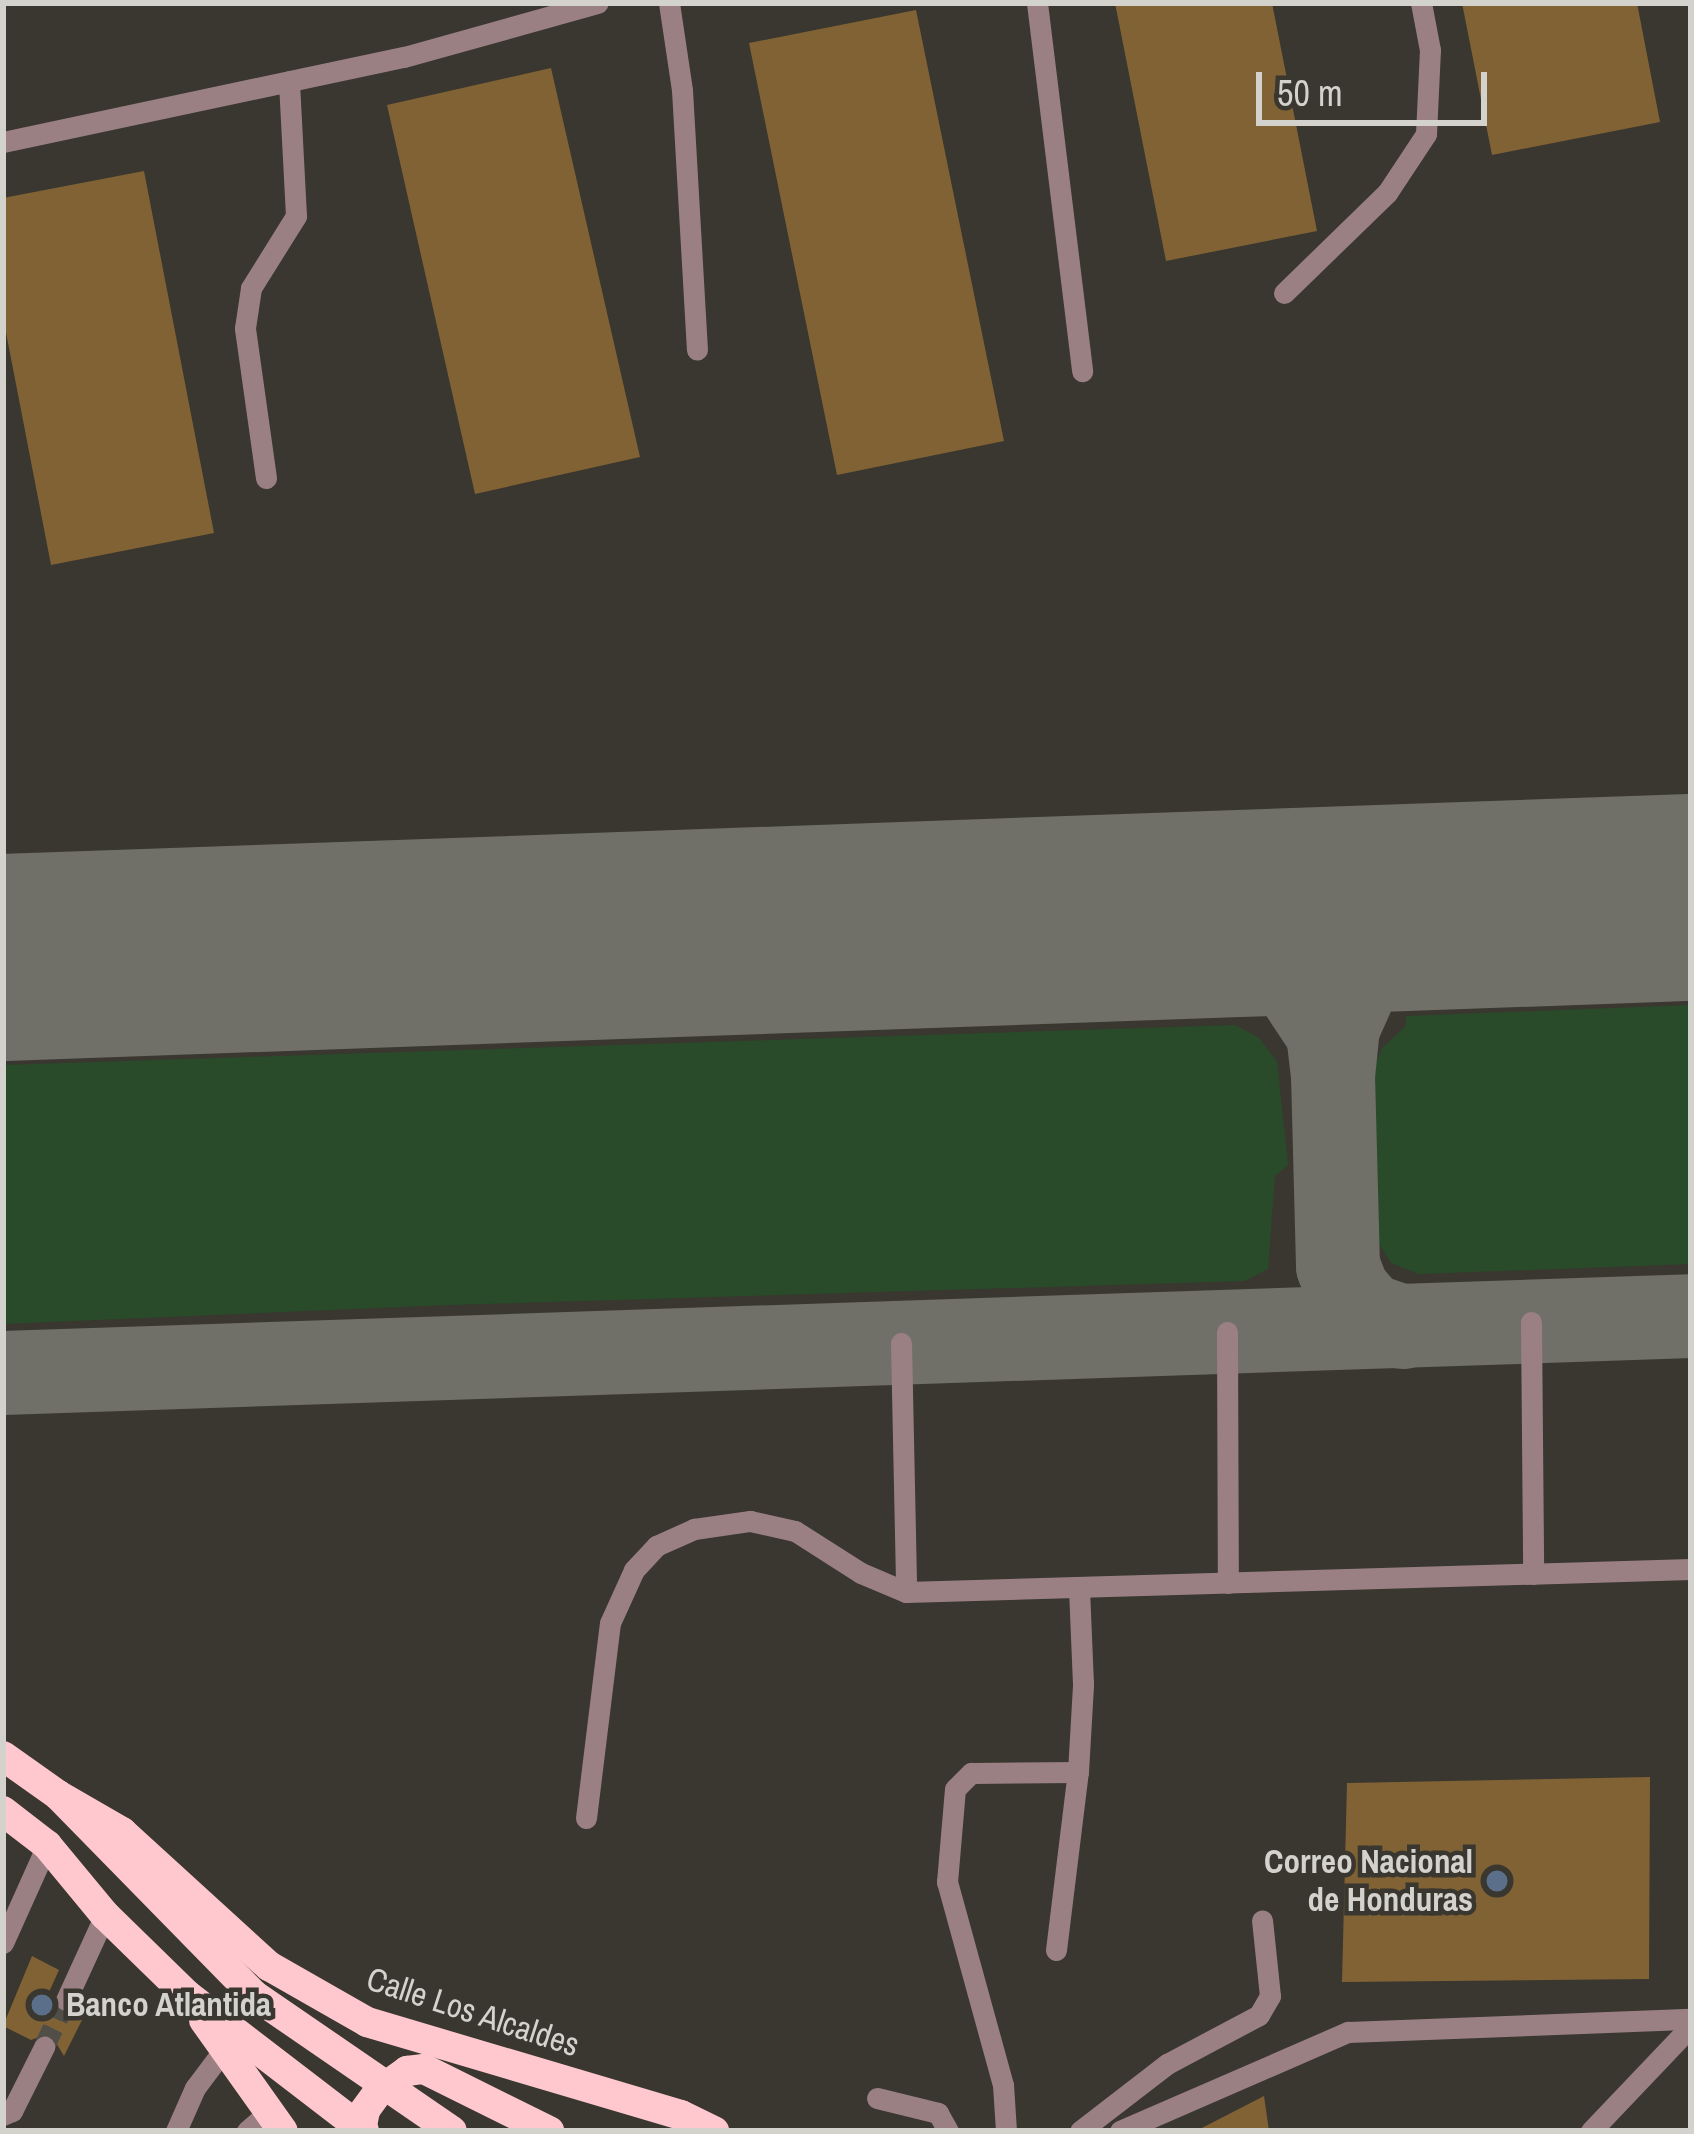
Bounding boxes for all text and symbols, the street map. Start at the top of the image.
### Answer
scale bar [1262,48,1493,122]
text: 50 m [1277,69,1343,117]
place label: Correo Nacional de Honduras [1264,1842,1473,1920]
marker: Correo Nacional de Honduras [1484,1868,1510,1894]
street label: Calle Los Alcaldes [361,1959,585,2065]
place label: Banco Atlantida [66,1985,272,2025]
marker: Banco Atlantida [29,1992,55,2018]

